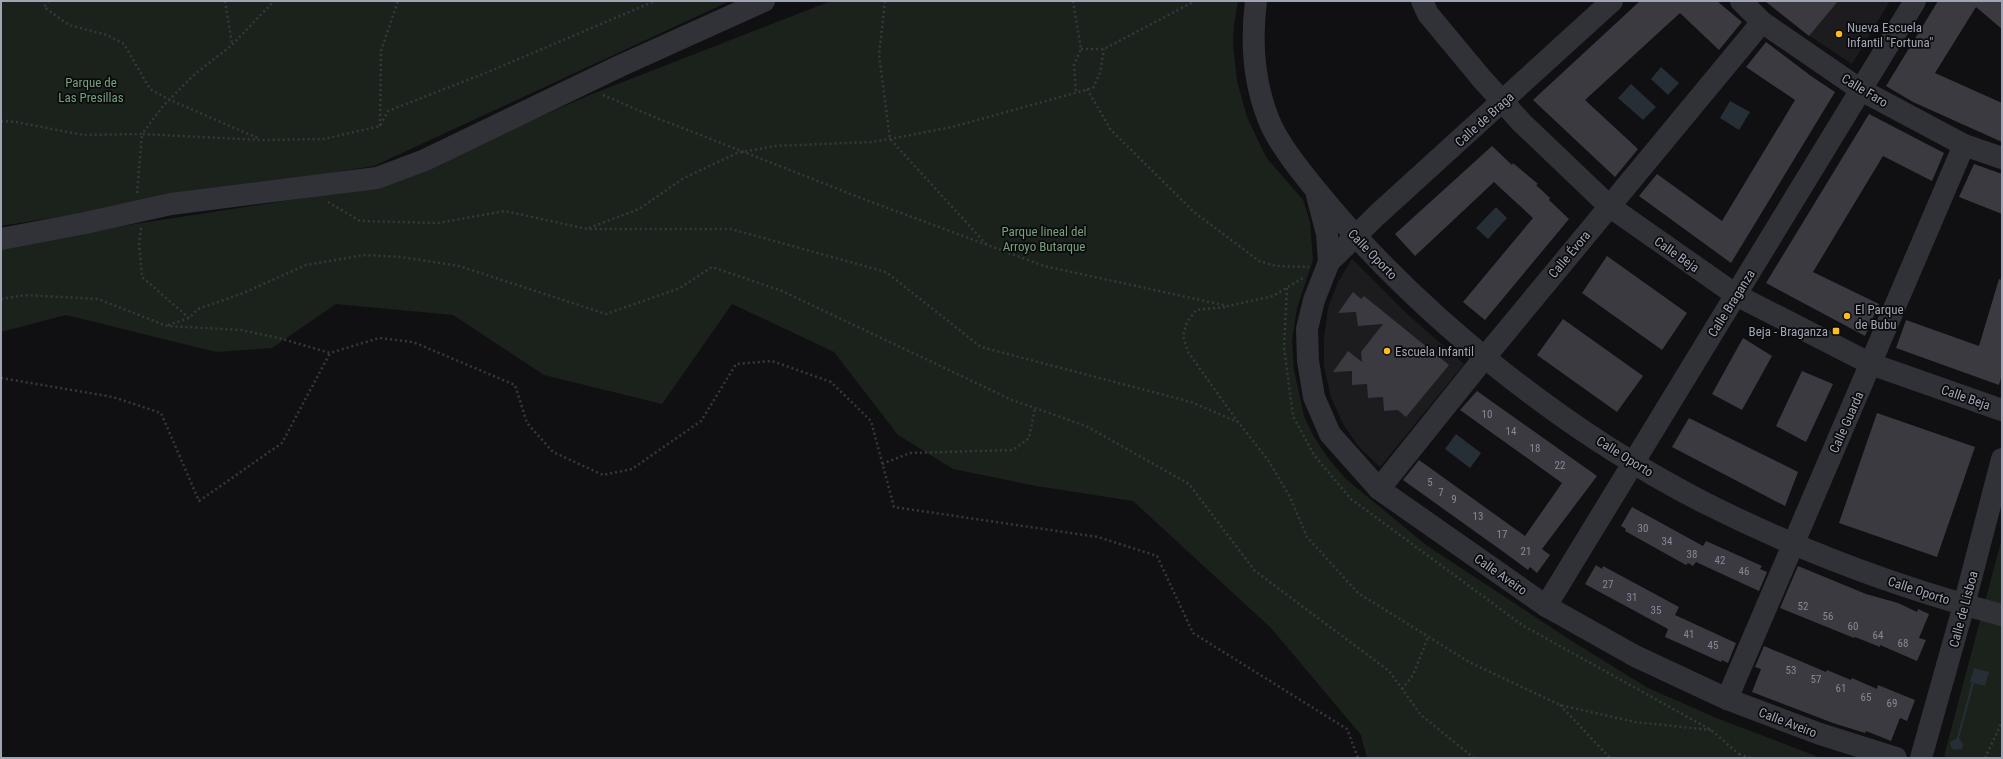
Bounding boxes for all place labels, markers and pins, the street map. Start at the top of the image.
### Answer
place label: Nueva Escuela Infantil "Fortuna" [1847,20,1933,50]
marker: Nueva Escuela Infantil "Fortuna" [1834,29,1844,39]
place label: El Parque de Bubu [1855,302,1904,332]
marker: El Parque de Bubu [1842,311,1852,321]
place label: Beja - Braganza [1749,324,1828,339]
marker: Beja - Braganza [1831,326,1841,336]
place label: Escuela Infantil [1395,344,1474,359]
marker: Escuela Infantil [1382,346,1392,356]

